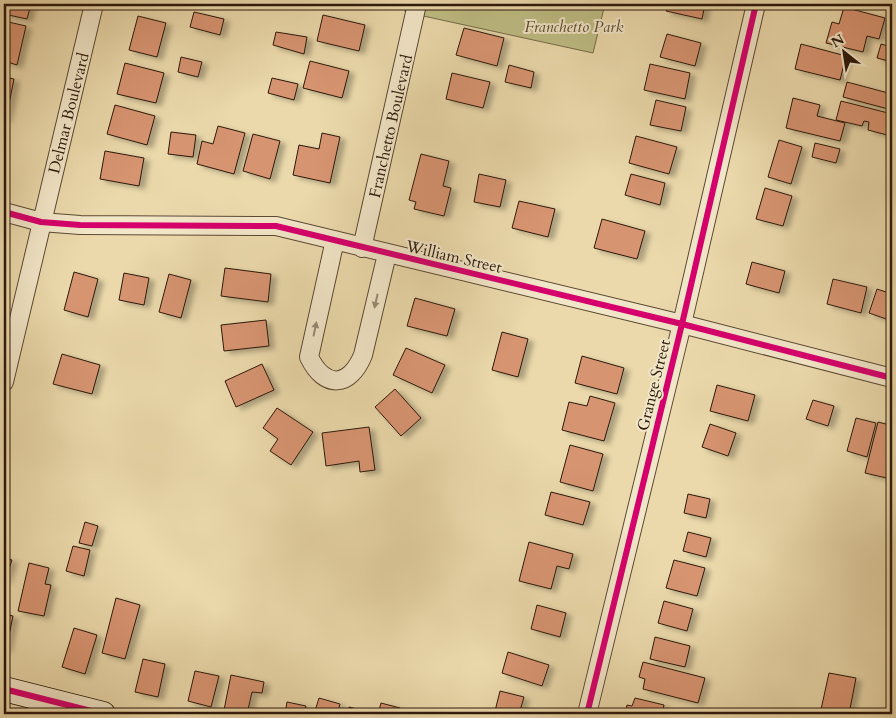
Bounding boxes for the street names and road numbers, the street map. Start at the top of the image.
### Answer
street label: Delmar Boulevard [43,50,95,176]
street label: Franchetto Boulevard [364,52,418,200]
street label: William Street [403,235,504,279]
street label: Grange Street [632,337,676,433]

